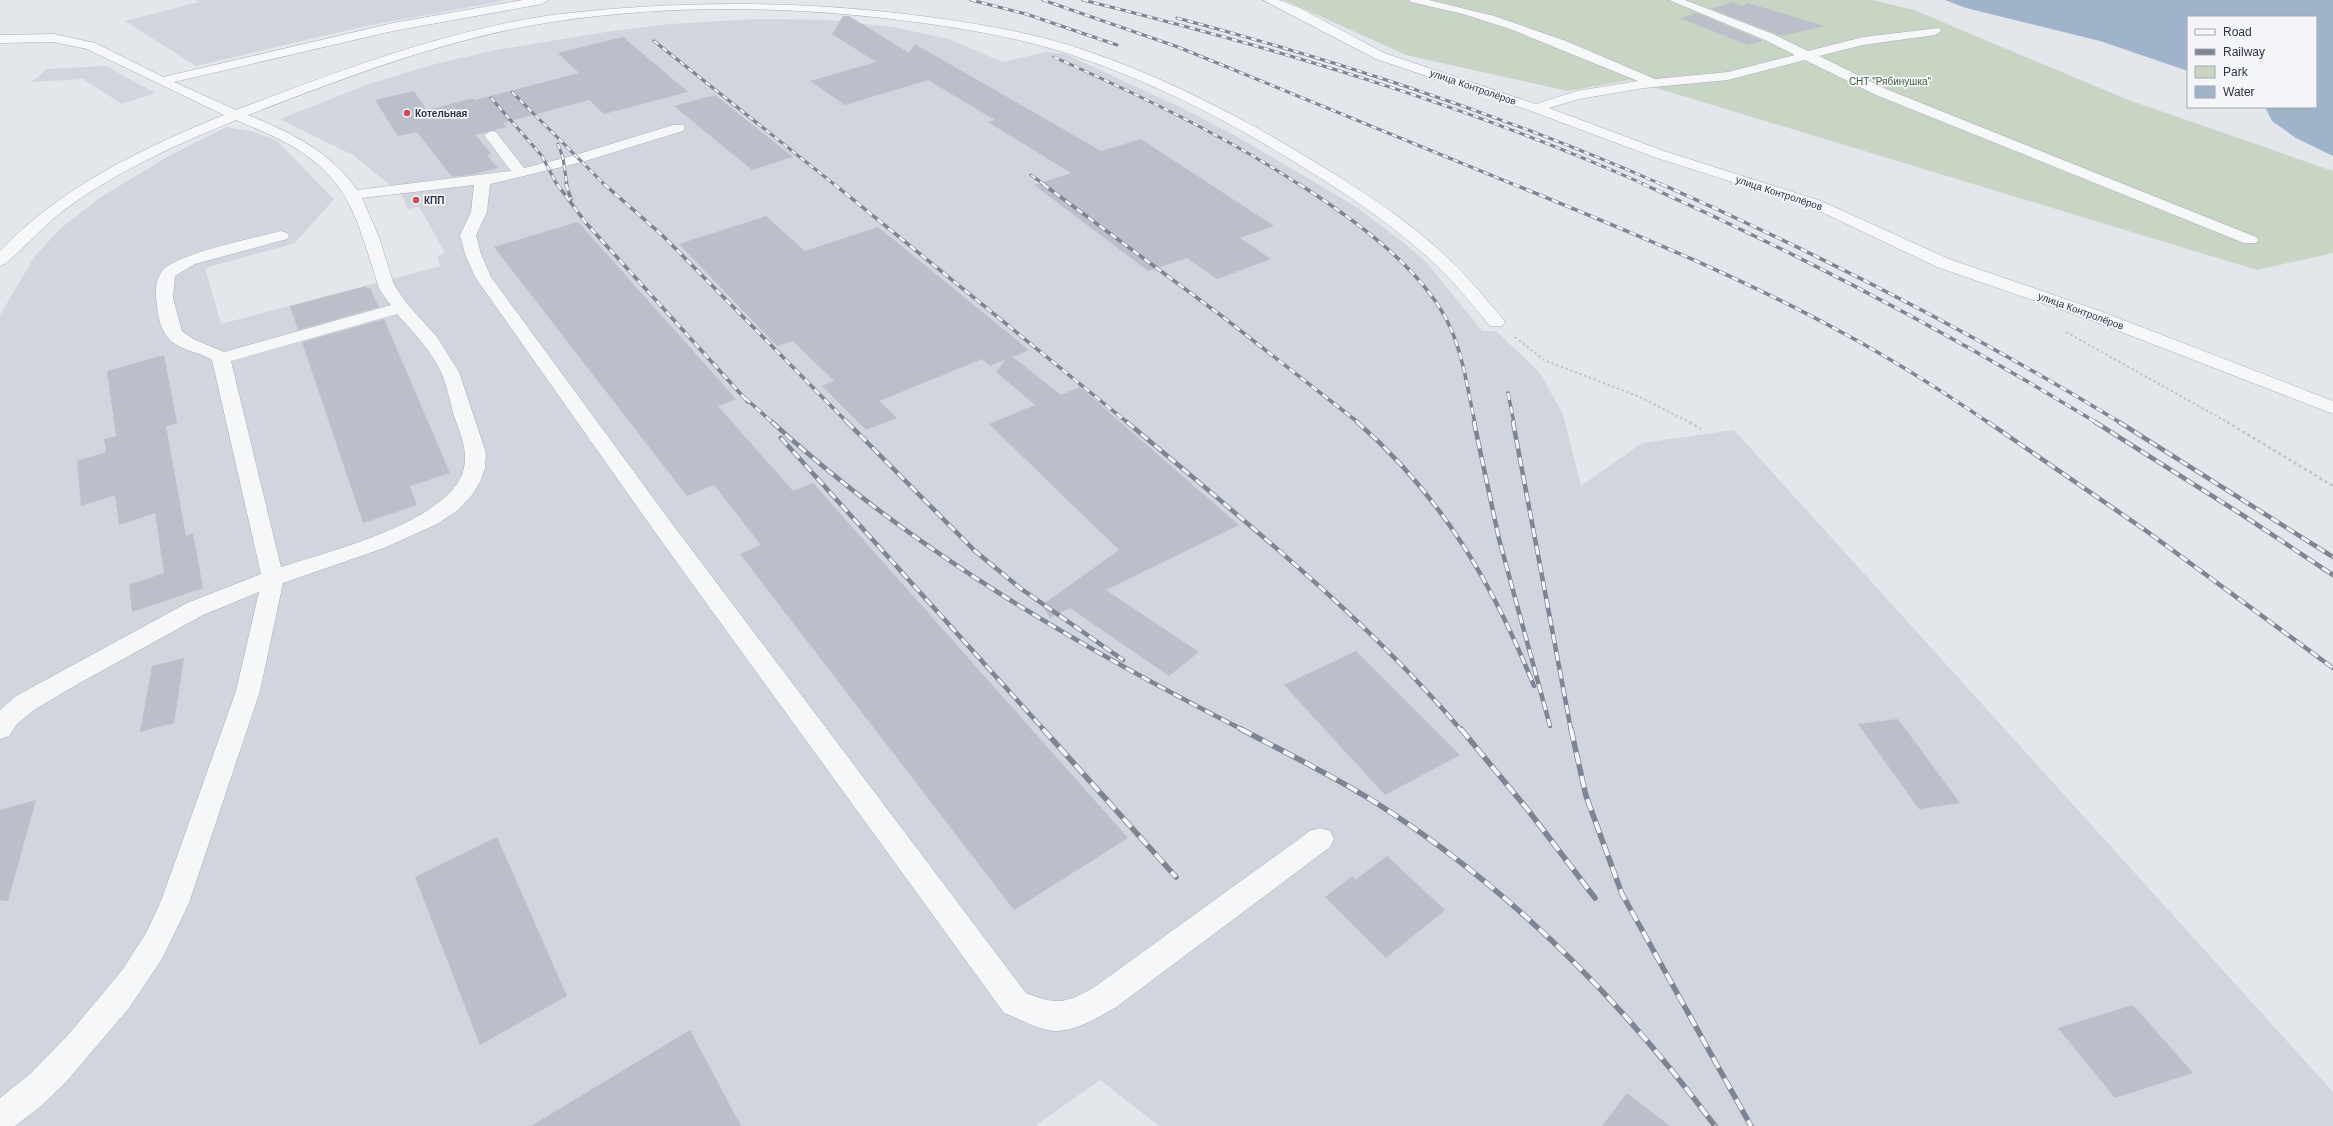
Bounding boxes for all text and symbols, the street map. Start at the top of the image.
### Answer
legend [2187,16,2317,108]
text: Road [2223,25,2252,39]
text: Railway [2223,45,2265,59]
text: Park [2223,65,2249,79]
street label: улица Контролёров [1428,67,1518,107]
park label: СНТ "Рябинушка" [1849,76,1932,87]
text: Water [2223,85,2255,99]
marker: Котельная [402,108,412,118]
place label: Котельная [415,108,468,119]
street label: улица Контролёров [1734,174,1824,212]
marker: КПП [411,195,421,205]
place label: КПП [424,195,444,206]
street label: улица Контролёров [2037,290,2125,332]

